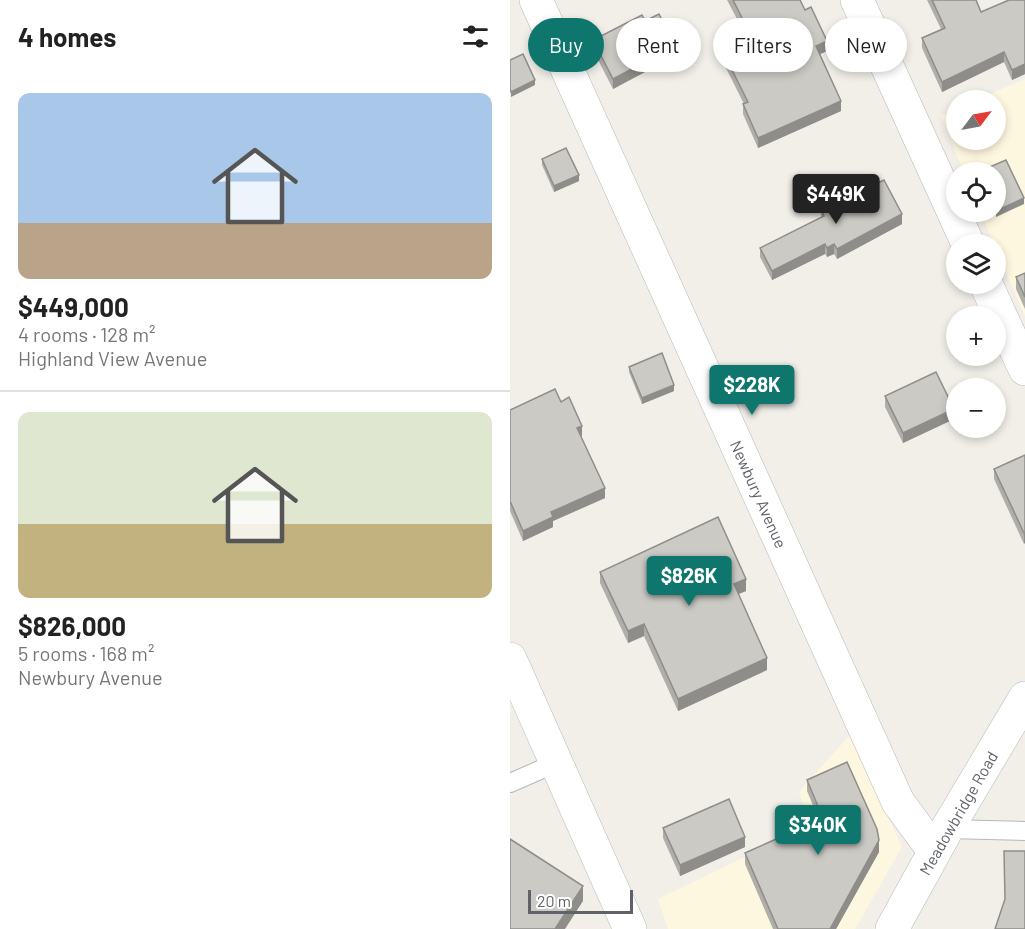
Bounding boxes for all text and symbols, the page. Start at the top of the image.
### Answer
chip: Buy [528,18,604,72]
chip: Rent [616,18,701,72]
chip: Filters [713,18,813,72]
chip: New [825,18,907,72]
icon: filters [459,20,492,53]
text: 4 homes [18,21,116,52]
north arrow [946,90,1006,150]
map controls [946,90,1006,438]
icon: home [201,132,309,240]
button: locate [946,162,1006,222]
pin: $449K [794,174,878,225]
text: $449K [807,181,865,205]
button: layers [946,234,1006,294]
text: $449,000 [18,291,129,322]
button: + [946,306,1006,366]
text: 4 rooms · 128 m² [18,322,156,346]
text: Highland View Avenue [18,346,207,370]
pin: $228K [710,365,794,416]
text: $228K [723,372,781,396]
button: − [946,378,1006,438]
street label: Newbury Avenue [727,437,791,551]
icon: home [201,451,309,559]
pin: $826K [647,556,731,607]
text: $826K [661,563,717,587]
text: $826,000 [18,610,126,641]
text: 5 rooms · 168 m² [18,641,154,665]
text: Newbury Avenue [18,665,163,689]
street label: Meadowbridge Road [915,748,1001,878]
pin: $340K [776,805,860,856]
text: $340K [789,812,847,836]
scale bar [528,887,633,914]
text: 20 m [537,891,571,910]

